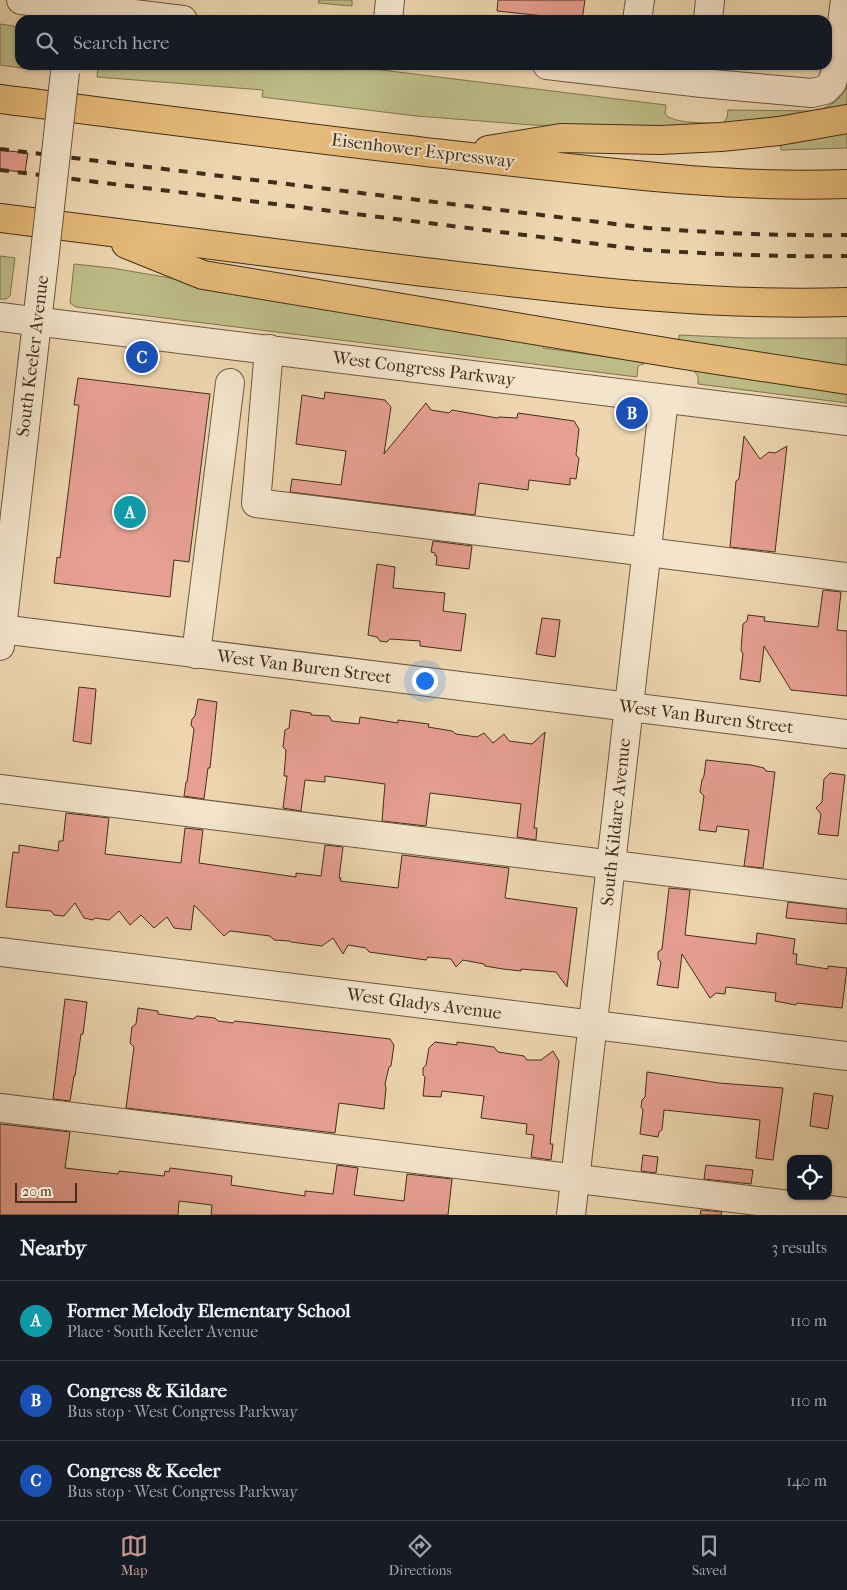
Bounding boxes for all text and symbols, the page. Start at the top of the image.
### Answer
search box [15,15,832,70]
icon: search [33,29,61,57]
text: Search here [73,32,169,54]
street label: Eisenhower Expressway [330,129,518,173]
street label: South Keeler Avenue [13,274,53,438]
pin: C [126,338,158,376]
street label: West Congress Parkway [330,347,518,391]
pin: B [616,394,648,432]
pin: A [114,493,146,531]
street label: West Van Buren Street [215,646,393,688]
your location [412,668,438,694]
street label: West Van Buren Street [617,696,795,738]
street label: South Kildare Avenue [597,737,635,907]
street label: West Gladys Avenue [344,984,503,1024]
map controls [787,1155,832,1200]
button: locate [787,1155,832,1200]
scale bar [15,1180,78,1203]
text: 20 m [22,1183,52,1200]
text: Nearby [20,1236,86,1260]
text: 3 results [771,1238,827,1257]
text: Former Melody Elementary School [67,1300,351,1322]
text: A [31,1311,41,1330]
text: 110 m [790,1311,827,1330]
text: Place · South Keeler Avenue [67,1322,258,1341]
text: Congress & Kildare [67,1380,227,1402]
text: B [31,1391,41,1410]
text: 110 m [790,1391,827,1410]
text: Bus stop · West Congress Parkway [67,1402,298,1421]
text: Congress & Keeler [67,1460,221,1482]
text: C [31,1471,41,1490]
text: 140 m [786,1471,827,1490]
text: Bus stop · West Congress Parkway [67,1482,298,1501]
tab: Map [120,1532,148,1579]
tab: Directions [389,1532,452,1579]
tab: Saved [692,1532,727,1579]

